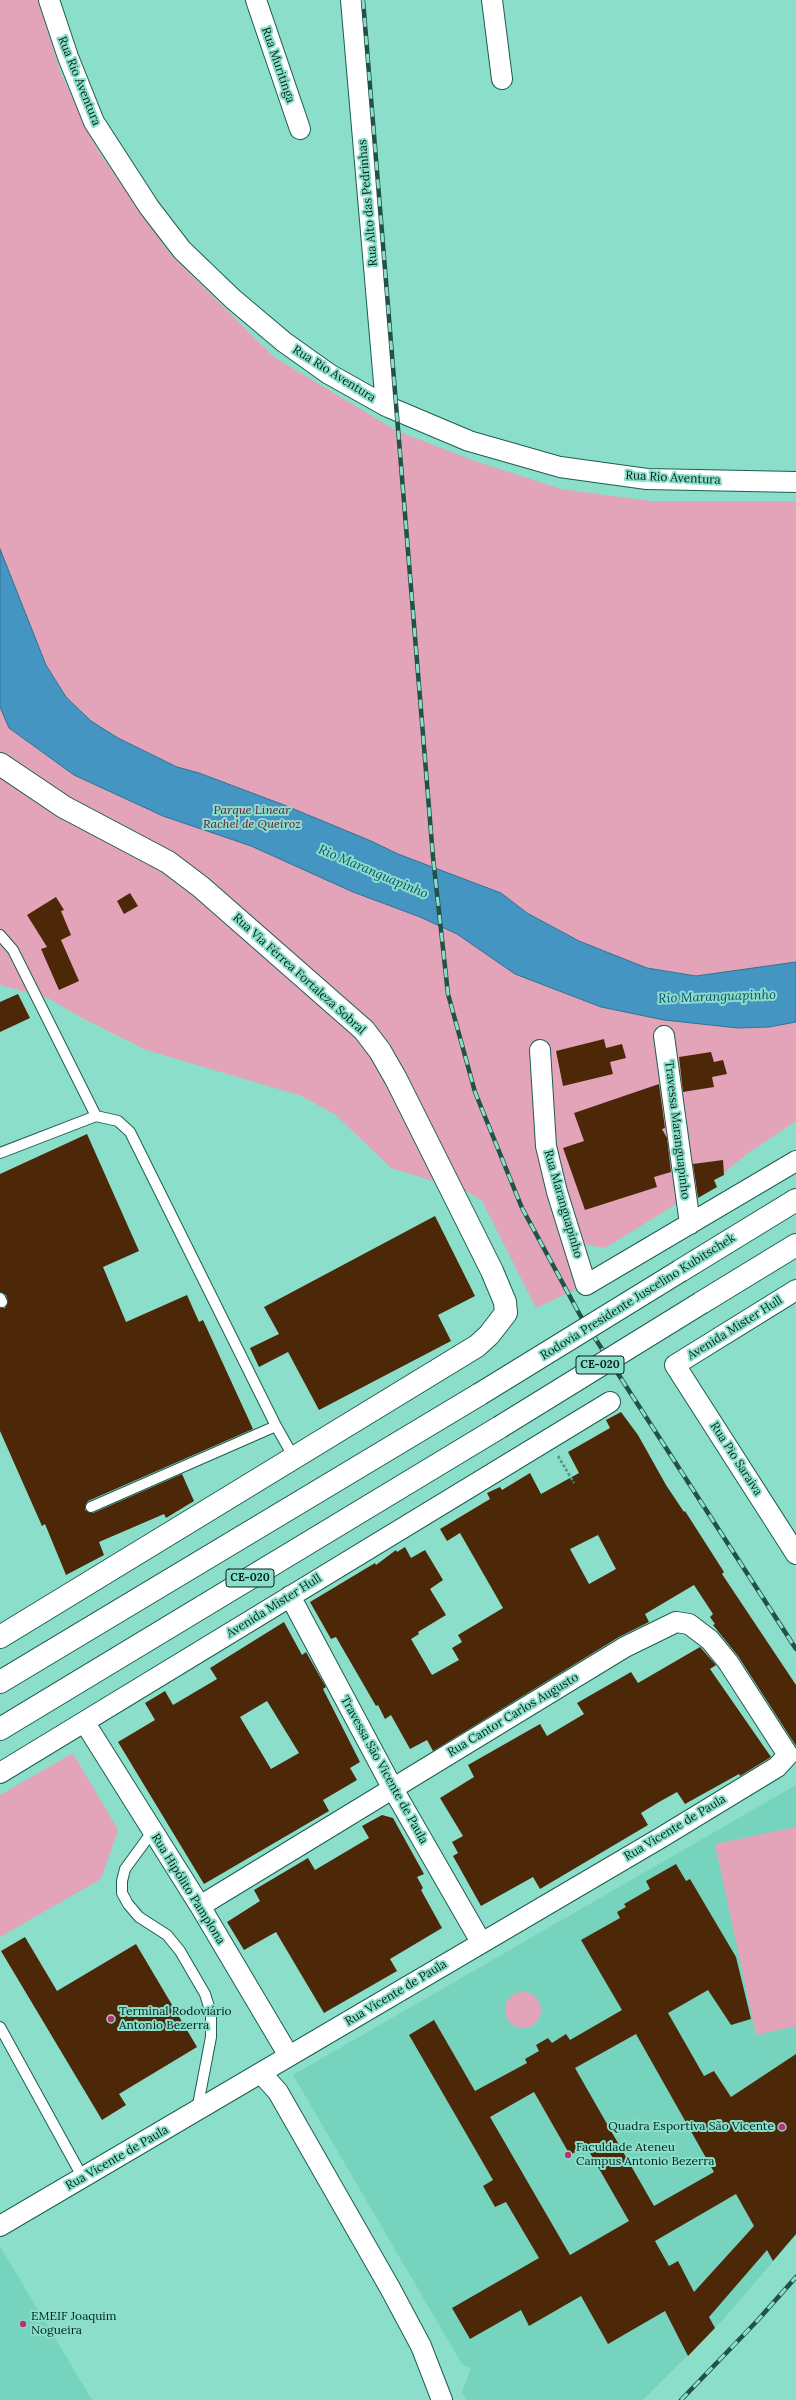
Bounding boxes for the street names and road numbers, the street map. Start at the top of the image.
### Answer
street label: Rua Muritinga [258,25,298,105]
street label: Rua Rio Aventura [54,34,104,128]
street label: Rua Alto das Pedrinhas [355,139,381,267]
street label: Rua Rio Aventura [290,343,378,405]
street label: Rua Rio Aventura [625,468,721,488]
street label: Rua Via Férrea Fortaleza Sobral [230,911,368,1037]
street label: Travessa Maranguapinho [661,1060,693,1200]
street label: Rua Maranguapinho [541,1148,585,1260]
street label: Rodovia Presidente Juscelino Kubitschek [538,1231,738,1363]
street label: Avenida Mister Hull [685,1293,785,1363]
road number: CE-020 [576,1356,624,1374]
street label: Rua Pio Saraiva [707,1420,765,1498]
road number: CE-020 [226,1569,274,1587]
street label: Avenida Mister Hull [224,1571,324,1641]
street label: Rua Cantor Carlos Augusto [445,1670,581,1760]
street label: Travessa São Vicente de Paula [337,1694,431,1846]
street label: Rua Vicente de Paula [622,1792,728,1864]
street label: Rua Hipólito Pamplona [148,1831,228,1947]
street label: Rua Vicente de Paula [343,1957,449,2029]
street label: Rua Vicente de Paula [63,2123,171,2193]

